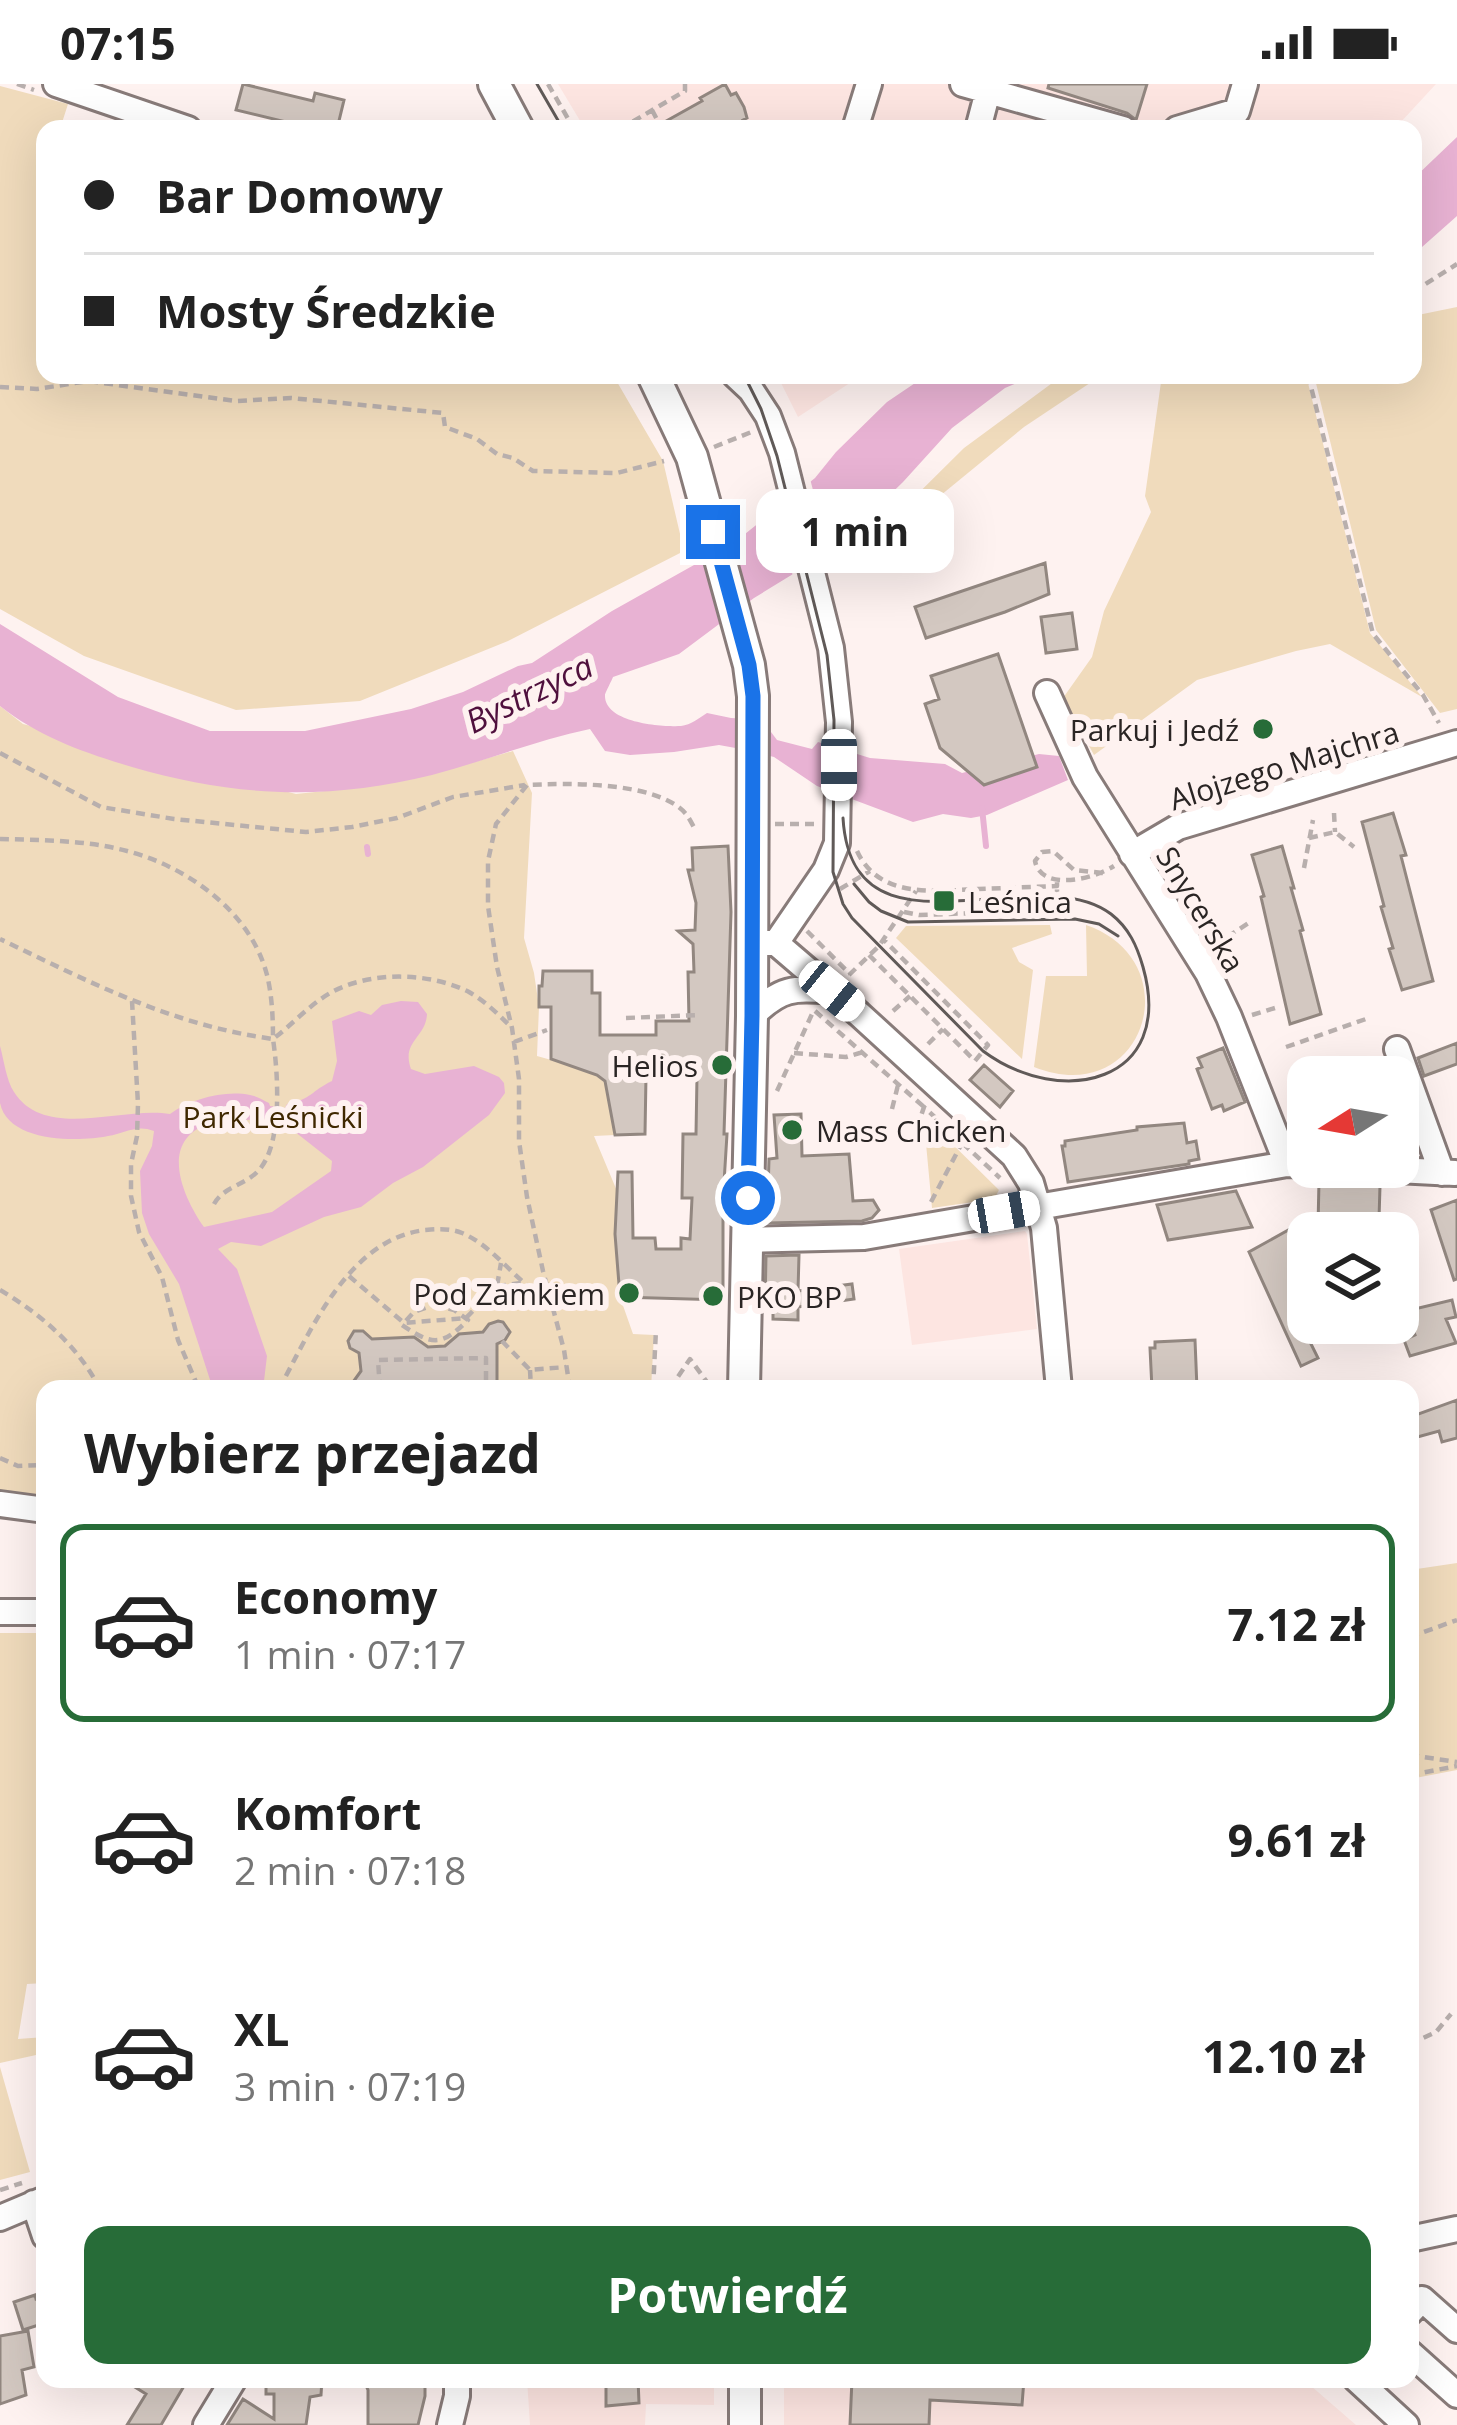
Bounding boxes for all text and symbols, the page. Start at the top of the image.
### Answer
text: 07:15 [60,12,176,73]
text: Bar Domowy [156,165,443,226]
text: Mosty Średzkie [156,280,496,341]
callout: 1 min [755,490,953,574]
text: 1 min [801,504,909,557]
route end [686,505,740,559]
water label: Bystrzyca [458,643,600,743]
place label: Parkuj i Jedź [1070,709,1239,750]
street label: Alojzego Majchra [1164,711,1404,819]
marker: Parkuj i Jedź [1250,716,1276,742]
car [821,729,857,801]
street label: Snycerska [1147,838,1255,980]
place label: Leśnica [968,881,1072,922]
marker: Leśnica [931,888,957,914]
car [793,954,871,1028]
place label: Helios [612,1045,698,1086]
marker: Helios [709,1052,735,1078]
north arrow [1287,1056,1419,1188]
map controls [1287,1056,1419,1344]
park label: Park Leśnicki [182,1096,364,1137]
place label: Mass Chicken [816,1110,1006,1151]
marker: Mass Chicken [779,1117,805,1143]
route start [721,1171,775,1225]
car [965,1188,1043,1236]
button: layers [1287,1212,1419,1344]
place label: Pod Zamkiem [413,1273,605,1314]
place label: PKO BP [737,1276,842,1317]
marker: Pod Zamkiem [616,1280,642,1306]
marker: PKO BP [700,1283,726,1309]
text: Wybierz przejazd [84,1415,541,1489]
text: Economy [234,1566,437,1627]
icon: car [90,1569,198,1677]
text: 7.12 zł [1228,1593,1365,1654]
text: 1 min · 07:17 [234,1627,466,1680]
text: Komfort [234,1782,421,1843]
icon: car [90,1785,198,1893]
text: 9.61 zł [1228,1809,1365,1870]
text: 2 min · 07:18 [234,1843,466,1896]
text: XL [234,1998,289,2059]
icon: car [90,2001,198,2109]
text: 12.10 zł [1202,2025,1365,2086]
text: 3 min · 07:19 [234,2059,466,2112]
button: Potwierdź [84,2226,1371,2364]

